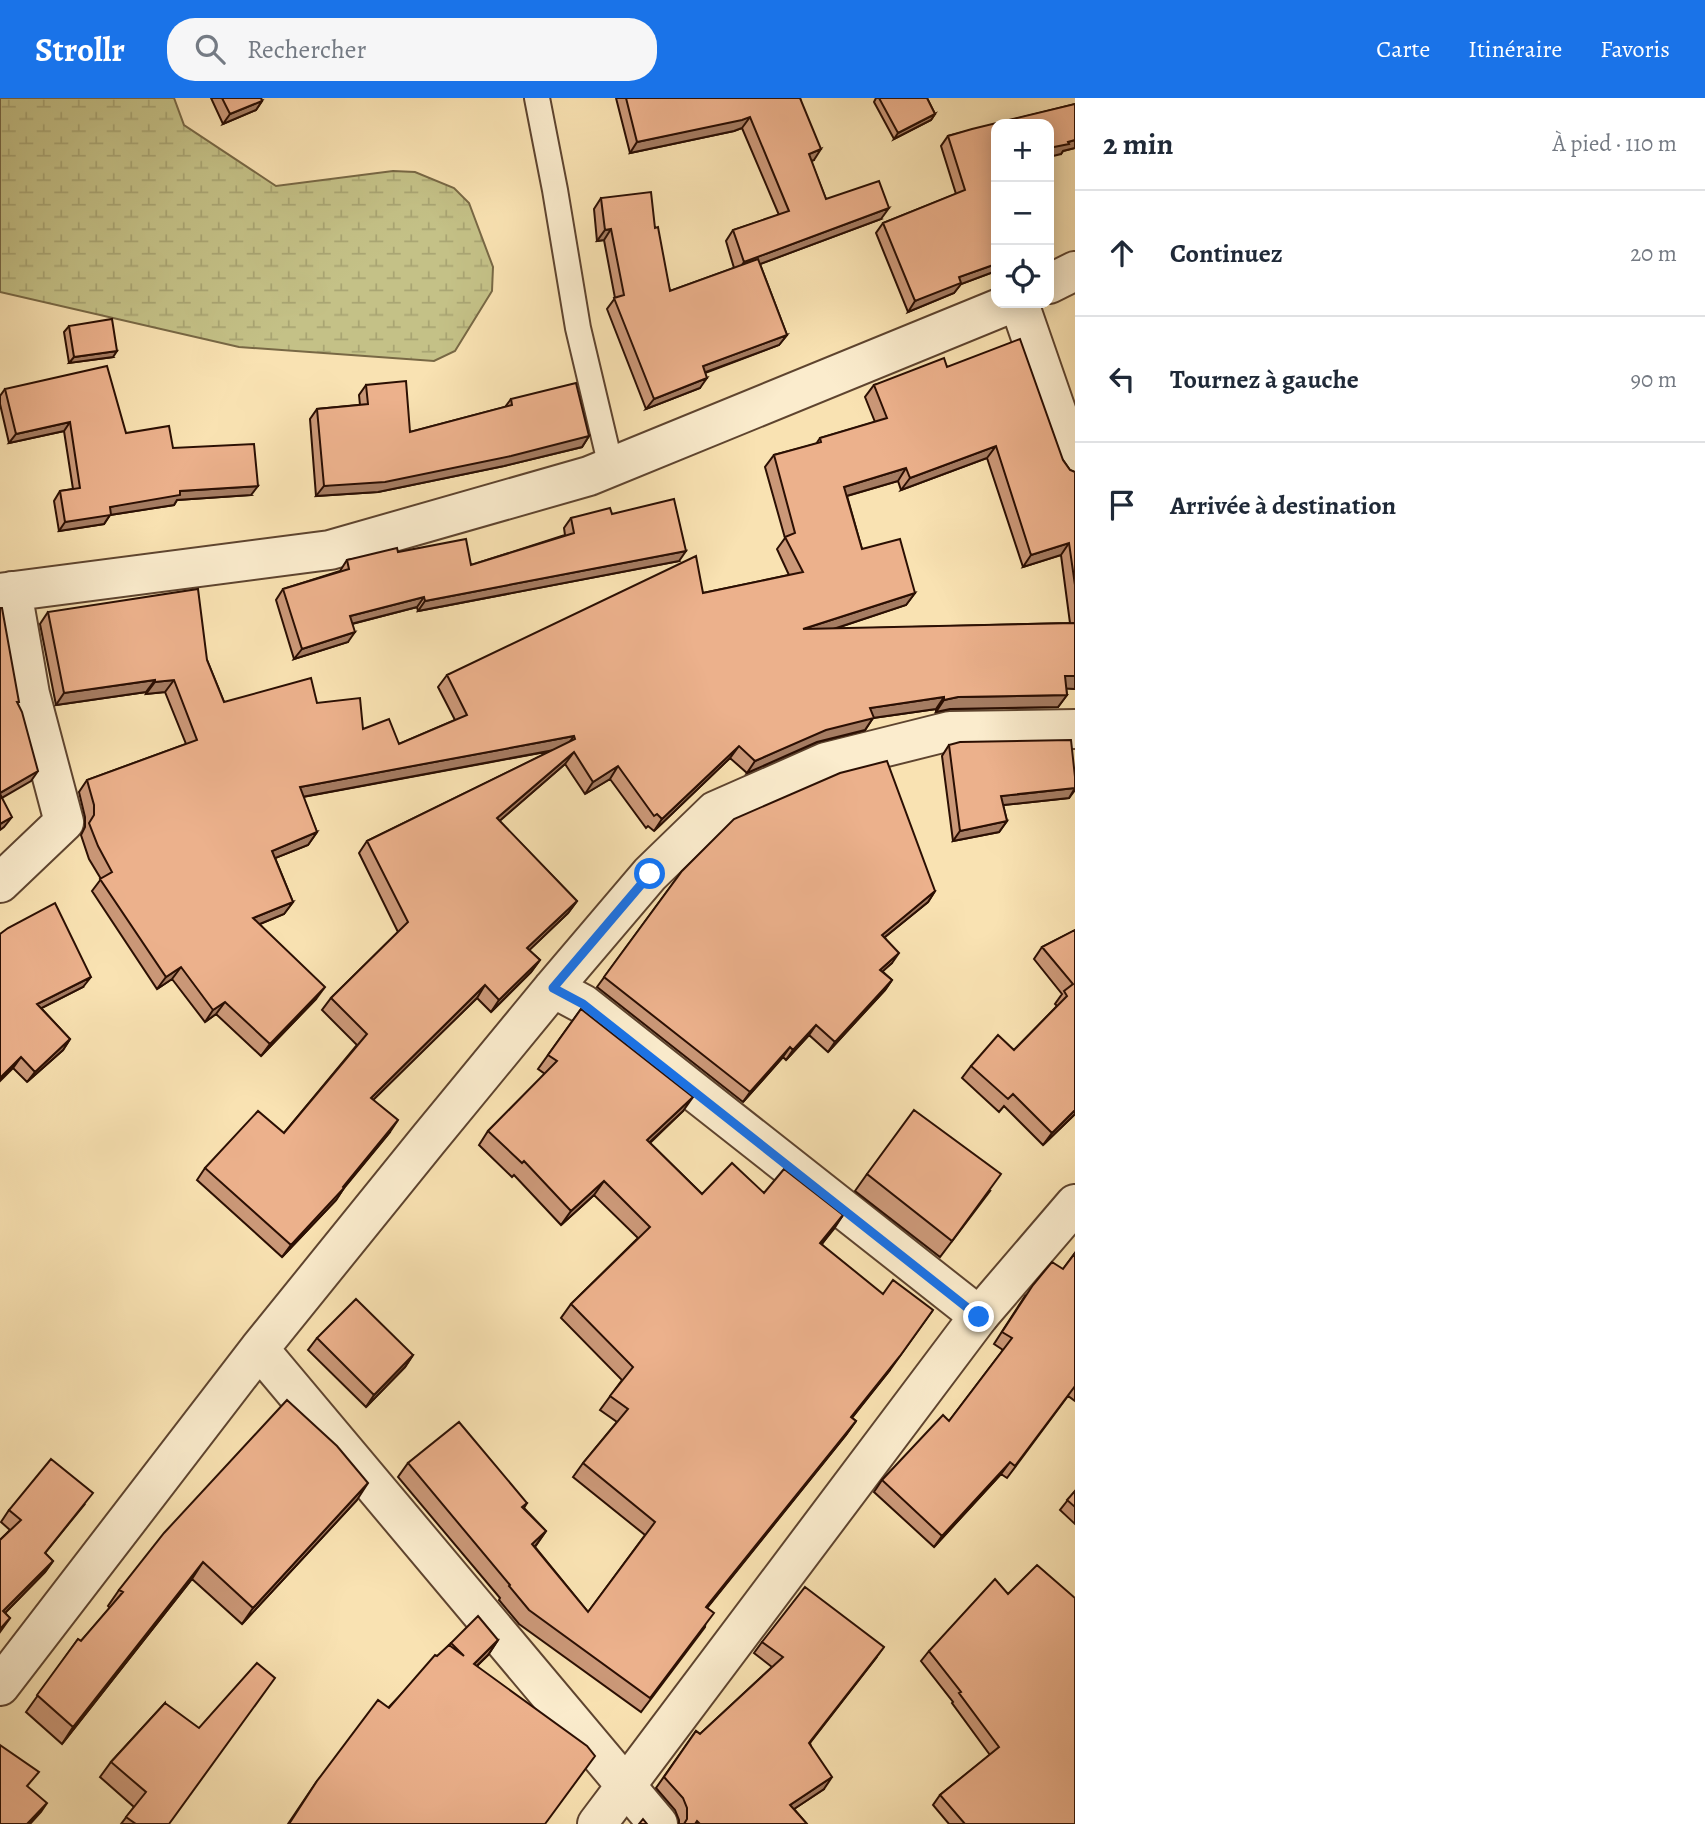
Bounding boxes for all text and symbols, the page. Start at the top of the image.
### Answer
search box [167,18,657,81]
text: Strollr [35,27,125,72]
icon: search [191,30,229,68]
text: Rechercher [247,32,366,67]
text: Carte [1376,33,1430,65]
text: Itinéraire [1468,33,1562,65]
text: Favoris [1600,33,1670,65]
map controls [991,119,1054,308]
button: + [991,119,1054,182]
text: 2 min [1103,124,1173,164]
text: À pied · 110 m [1552,128,1677,159]
button: − [991,182,1054,245]
icon: ahead [1103,234,1141,272]
text: Continuez [1170,236,1283,271]
text: 20 m [1630,238,1677,269]
button: locate [991,245,1054,308]
icon: left [1103,360,1141,398]
text: Tournez à gauche [1170,362,1359,397]
text: 90 m [1631,364,1677,395]
icon: arrive [1103,486,1141,524]
text: Arrivée à destination [1170,488,1396,523]
route start [634,858,665,889]
route end [963,1301,994,1332]

